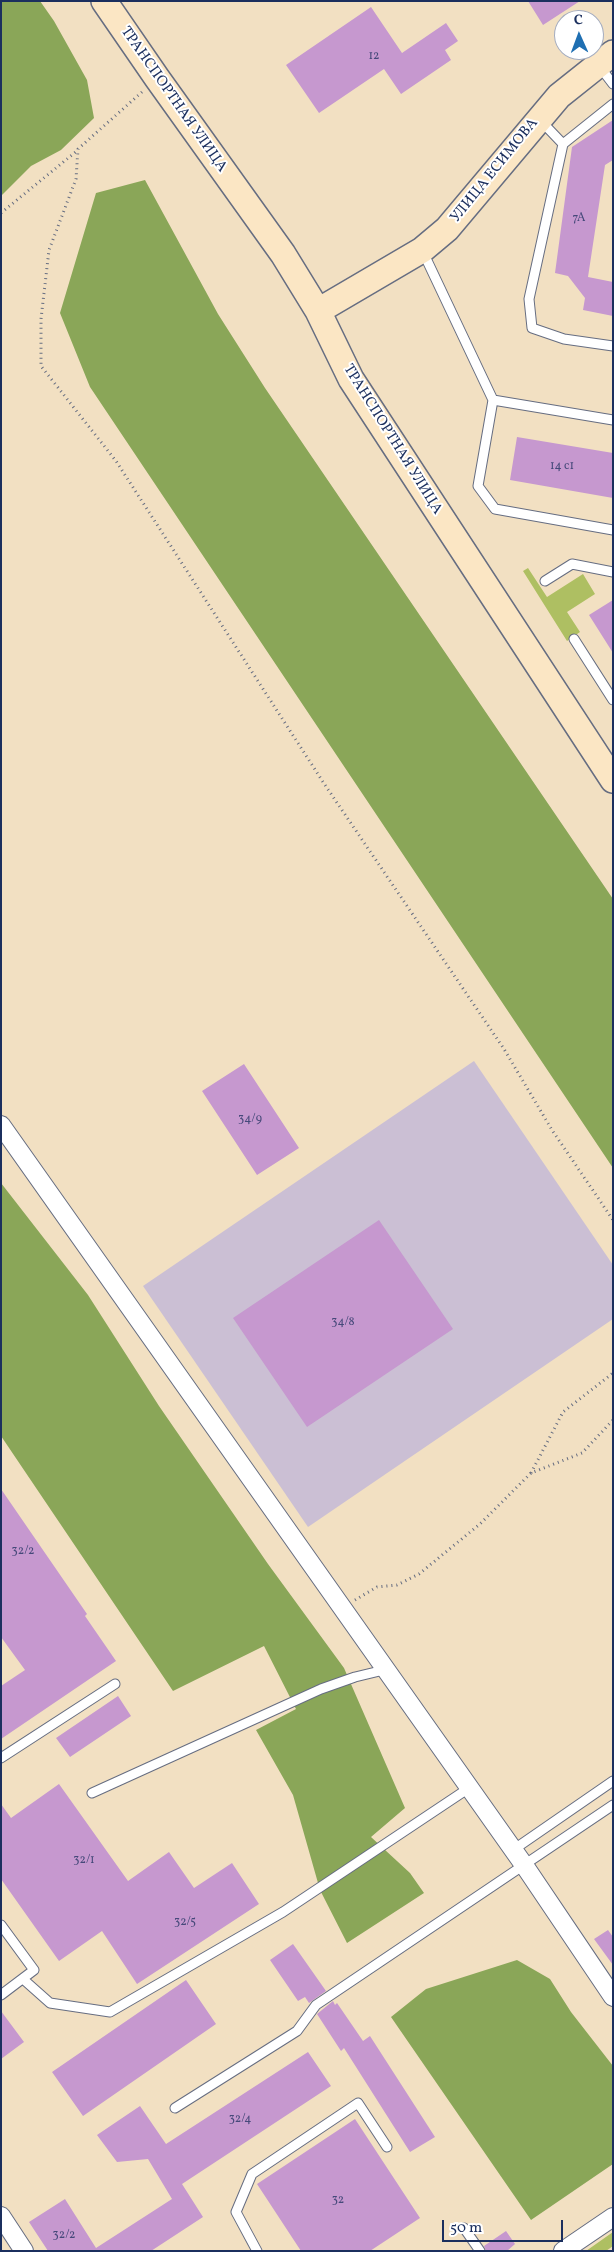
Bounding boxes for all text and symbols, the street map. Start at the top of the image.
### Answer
north arrow [554,10,604,60]
text: С [574,11,583,30]
street label: ТРАНСПОРТНАЯ УЛИЦА [116,24,230,176]
house number: 12 [368,50,380,64]
street label: УЛИЦА ЕСИМОВА [447,115,543,227]
house number: 7А [572,212,586,226]
street label: ТРАНСПОРТНАЯ УЛИЦА [338,362,446,518]
house number: 14 с1 [550,460,574,474]
house number: 34/9 [238,1113,262,1127]
house number: 34/8 [331,1316,355,1330]
house number: 32/2 [12,1545,34,1559]
house number: 32/1 [73,1854,95,1868]
house number: 32/5 [174,1916,196,1930]
house number: 32/4 [229,2113,251,2127]
house number: 32 [332,2194,344,2208]
scale bar [444,2210,565,2242]
text: 50 m [450,2218,482,2239]
house number: 32/2 [53,2229,75,2243]

